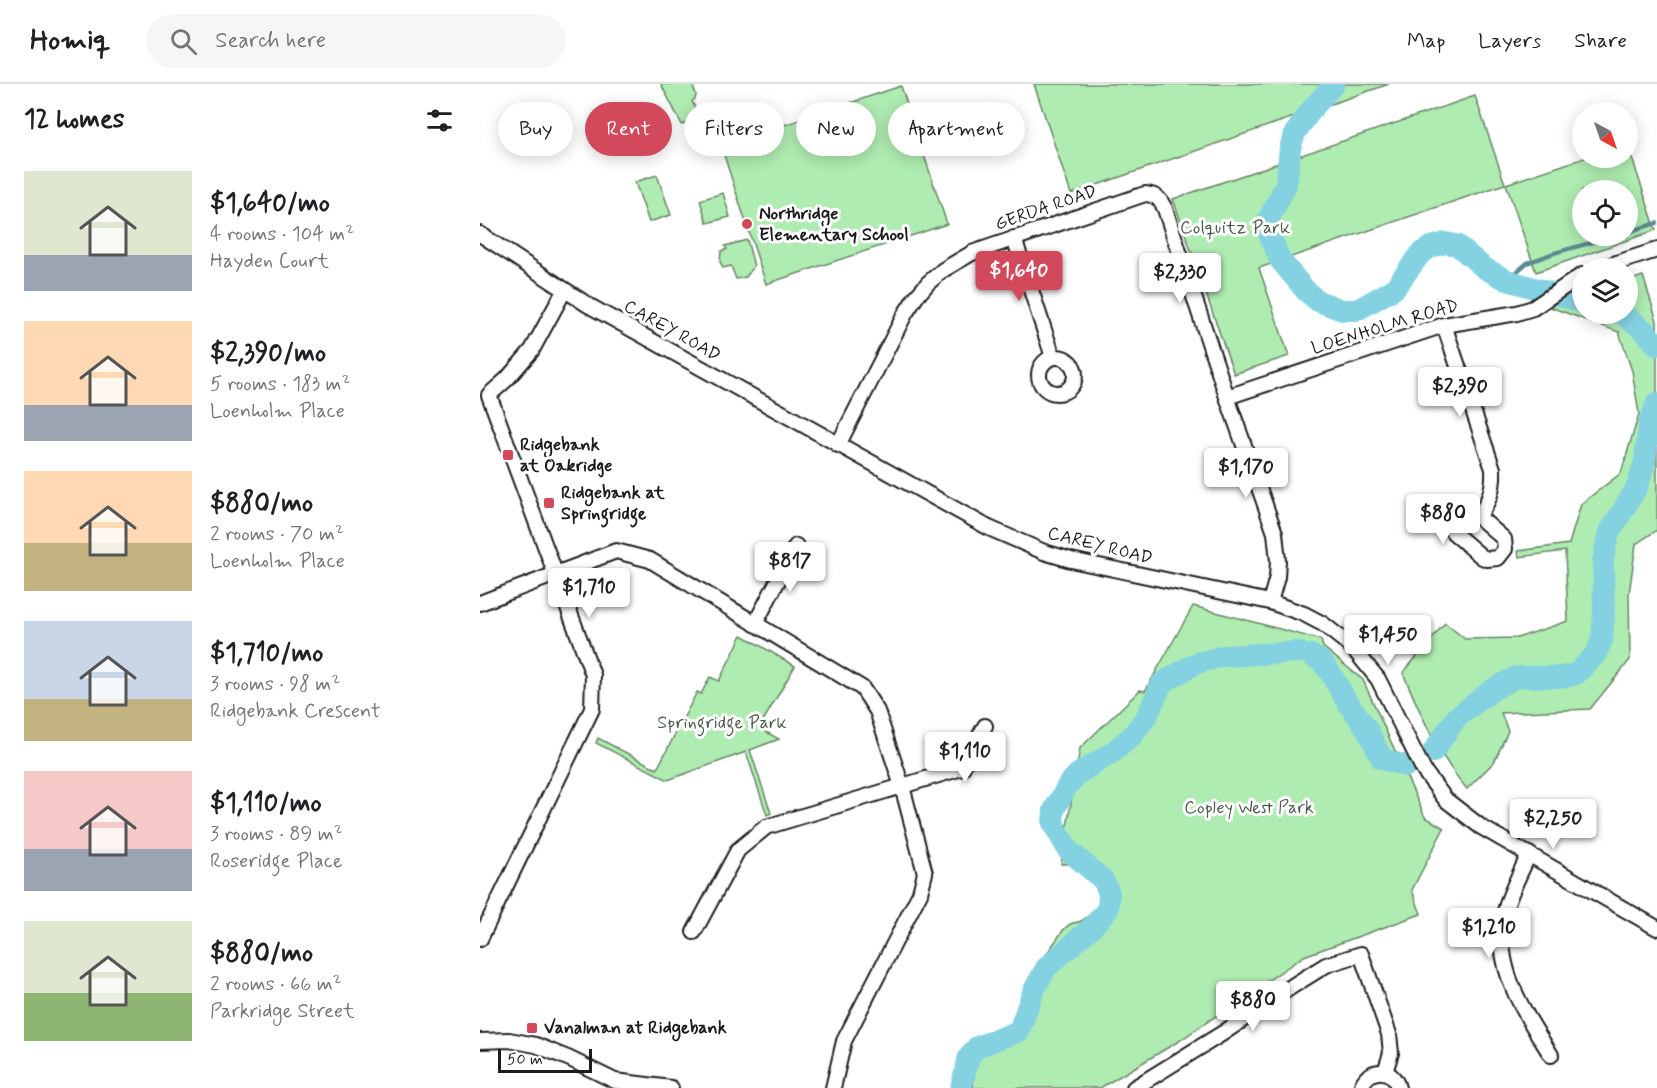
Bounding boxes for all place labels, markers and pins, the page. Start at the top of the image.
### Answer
place label: Northridge Elementary School [759,202,909,247]
marker: Northridge Elementary School [740,217,754,231]
pin: $1,640 [970,251,1068,302]
pin: $2,330 [1131,253,1229,304]
pin: $2,390 [1411,367,1509,418]
place label: Ridgebank at Oakridge [520,433,612,478]
marker: Ridgebank at Oakridge [501,448,515,462]
pin: $1,170 [1197,448,1295,499]
place label: Ridgebank at Springridge [561,481,665,528]
pin: $880 [1407,494,1479,545]
marker: Ridgebank at Springridge [542,496,556,510]
pin: $817 [754,542,826,593]
pin: $1,710 [540,568,638,619]
pin: $1,450 [1339,615,1437,666]
pin: $1,110 [916,732,1014,783]
pin: $2,250 [1504,799,1602,850]
pin: $1,210 [1440,908,1538,959]
pin: $880 [1217,981,1289,1032]
place label: Vanalman at Ridgebank [544,1016,727,1042]
marker: Vanalman at Ridgebank [525,1021,539,1035]

